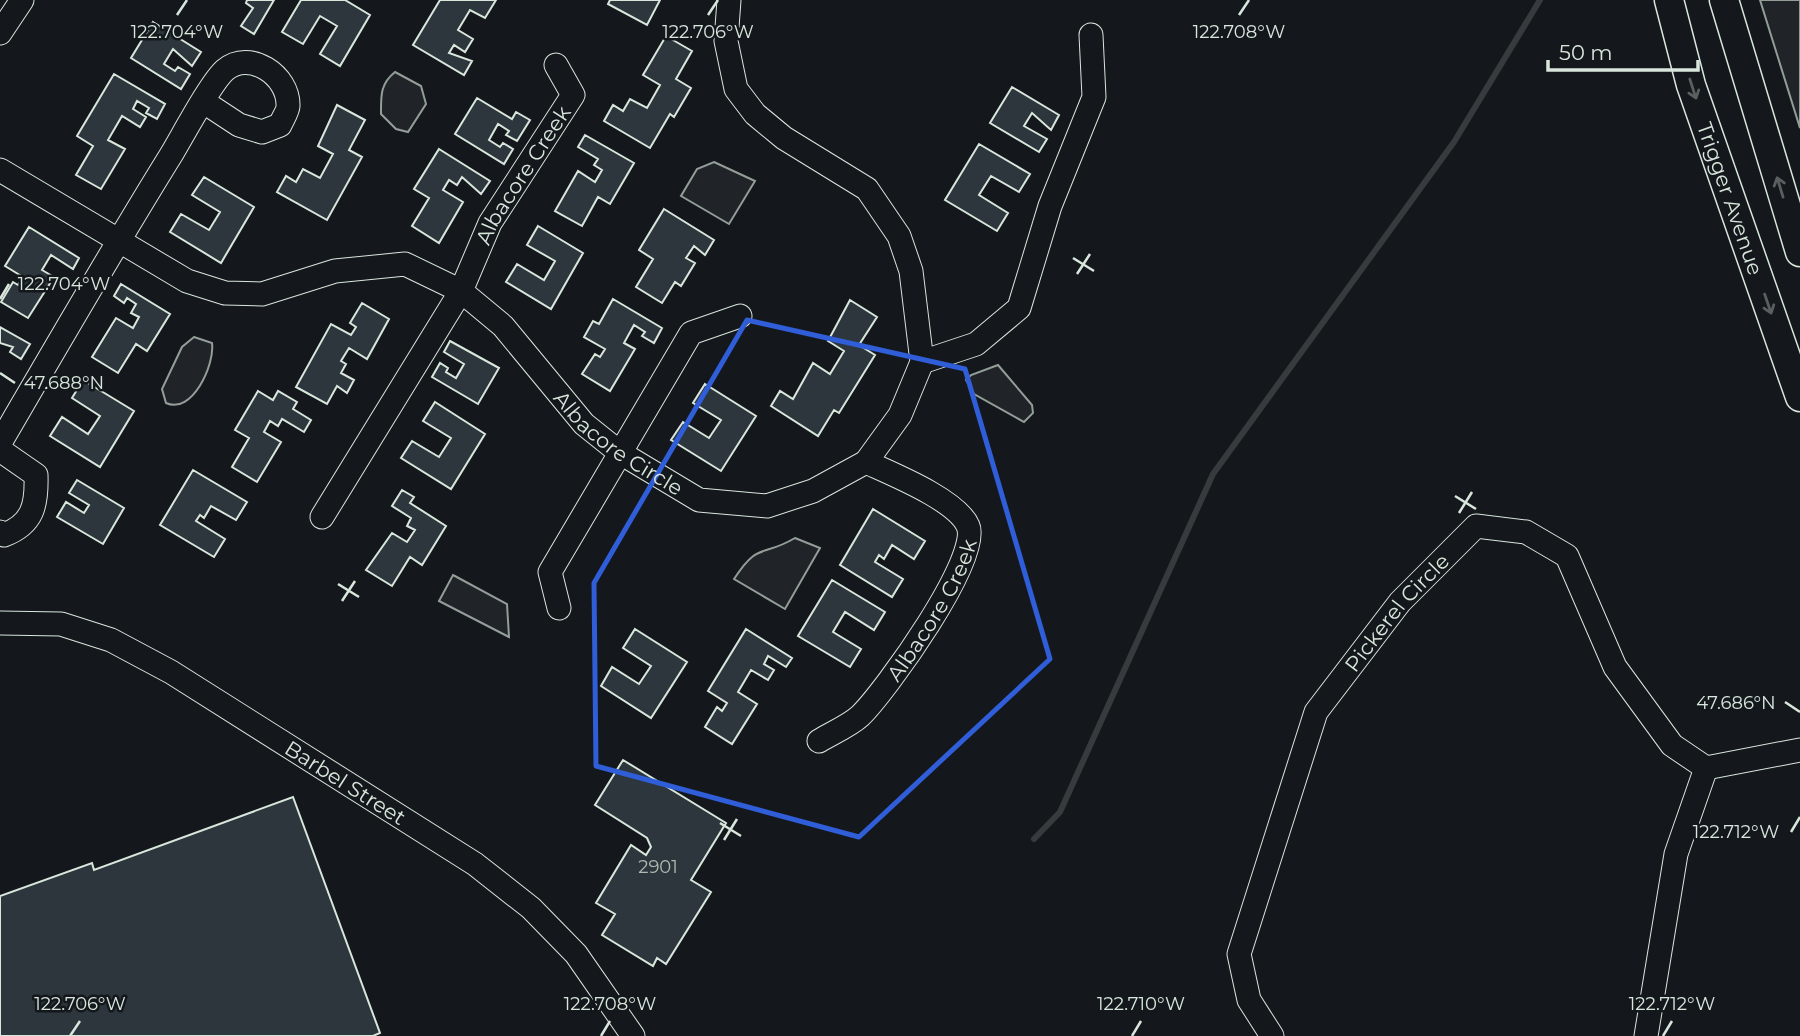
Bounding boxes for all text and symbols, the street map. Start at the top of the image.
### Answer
text: 122.704°W [131,21,223,43]
text: 122.706°W [662,21,754,43]
text: 122.708°W [1193,21,1285,43]
scale bar [1548,28,1699,72]
text: 50 m [1559,40,1613,65]
one-way arrow [1688,78,1700,100]
street label: Albacore Creek [470,100,576,248]
street label: Trigger Avenue [1692,119,1769,278]
one-way arrow [1773,176,1786,198]
text: 122.704°W [18,273,110,295]
one-way arrow [1763,293,1775,315]
text: 47.688°N [24,372,104,394]
street label: Albacore Circle [549,385,688,500]
street label: Albacore Creek [881,536,981,686]
street label: Pickerel Circle [1339,548,1454,676]
text: 47.686°N [1696,692,1776,714]
street label: Barbel Street [281,735,411,830]
text: 122.712°W [1693,821,1779,843]
house number: 2901 [638,856,678,878]
text: 122.706°W [34,993,126,1015]
text: 122.708°W [564,993,656,1015]
text: 122.710°W [1097,993,1185,1015]
text: 122.712°W [1629,993,1715,1015]

